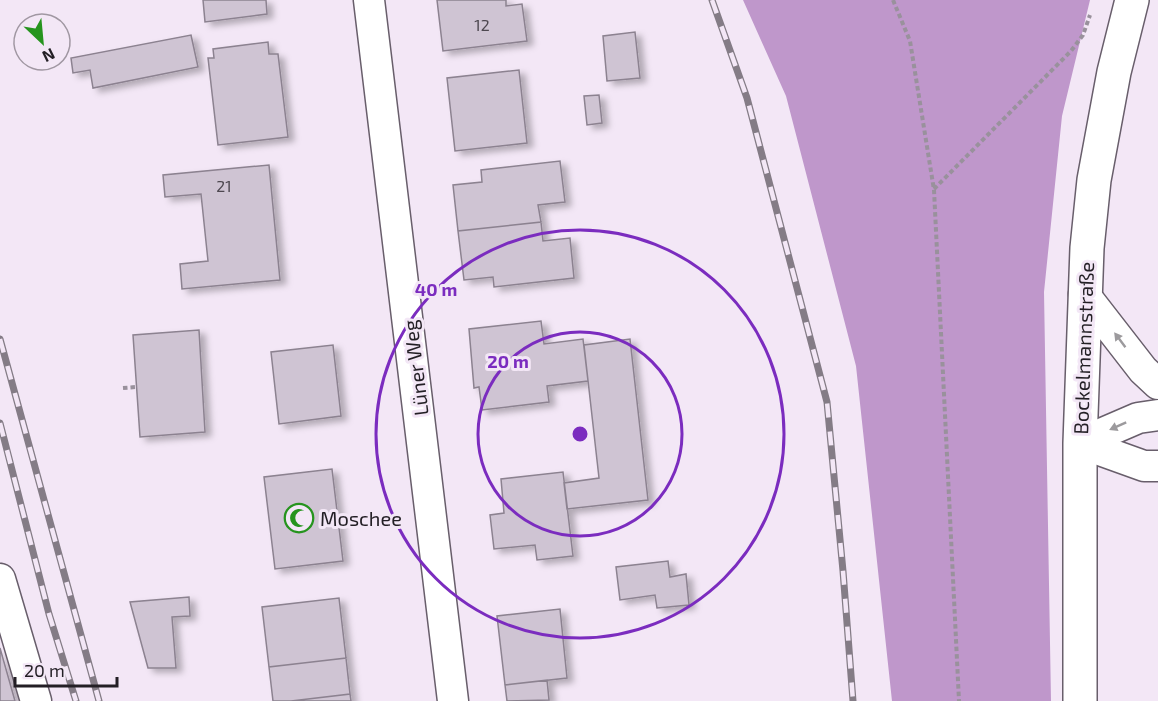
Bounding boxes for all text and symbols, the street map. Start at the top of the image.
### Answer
north arrow [12,12,72,72]
house number: 12 [474,15,490,34]
text: N [39,45,58,67]
house number: 21 [216,176,232,195]
street label: Bockelmannstraße [1068,261,1098,435]
text: 40 m [415,278,457,300]
street label: Lüner Weg [397,319,433,417]
one-way arrow [1114,333,1126,349]
text: 20 m [487,350,529,372]
one-way arrow [1110,422,1127,431]
centre of rings [570,424,590,444]
mosque icon: Moschee [283,502,315,534]
place label: Moschee [320,506,402,530]
scale bar [15,650,117,688]
text: 20 m [24,659,65,681]

